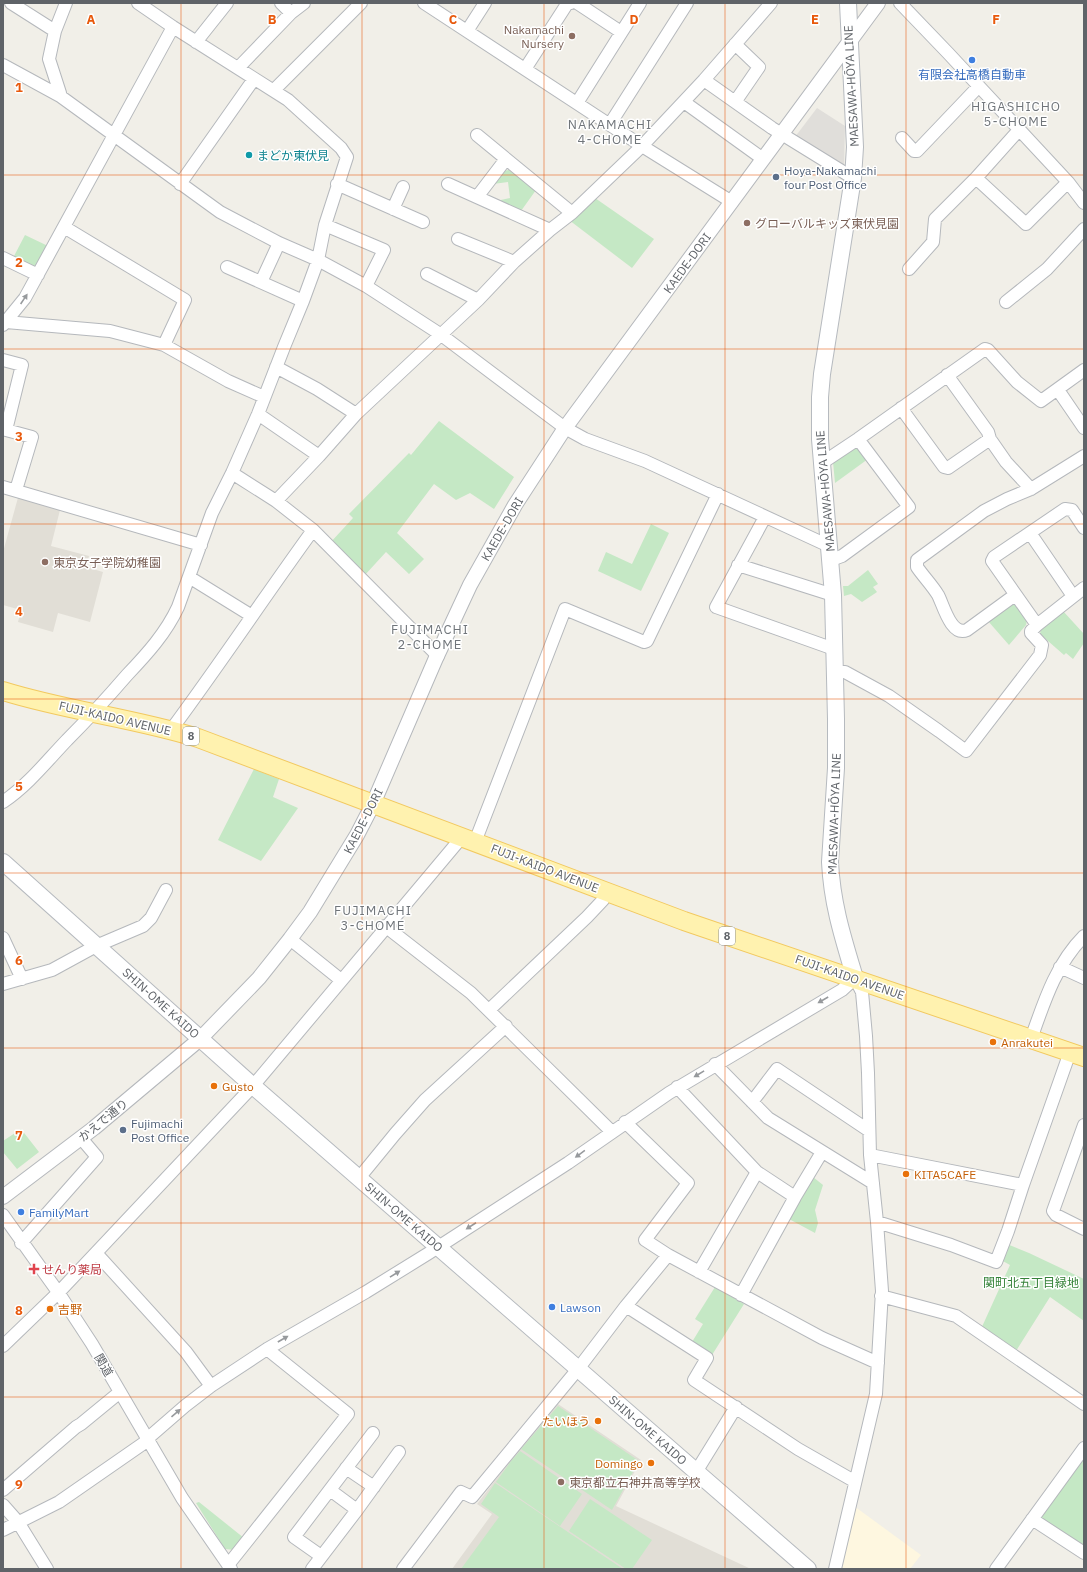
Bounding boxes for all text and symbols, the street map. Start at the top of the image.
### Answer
text: A [87,11,96,28]
text: B [268,11,277,28]
text: C [449,11,458,28]
text: D [629,11,639,28]
text: E [811,11,819,28]
text: F [992,11,1000,28]
place label: Nakamachi Nursery [504,22,564,51]
street label: MAESAWA-HŌYA LINE [840,25,862,147]
marker: Nakamachi Nursery [567,31,577,41]
marker: 有限会社高橋自動車 [967,55,977,65]
place label: 有限会社高橋自動車 [918,67,1026,82]
text: 1 [15,79,23,96]
district label: HIGASHICHO 5-CHOME [971,98,1061,130]
district label: NAKAMACHI 4-CHOME [568,116,652,148]
place label: まどか東伏見 [257,148,329,163]
marker: まどか東伏見 [244,150,254,160]
place label: Hoya-Nakamachi four Post Office [784,163,876,192]
marker: Hoya-Nakamachi four Post Office [771,172,781,182]
place label: グローバルキッズ東伏見園 [755,216,899,231]
marker: グローバルキッズ東伏見園 [742,218,752,228]
street label: KAEDE-DORI [660,230,714,296]
text: 2 [15,254,23,271]
one-way arrow [20,294,28,304]
text: 3 [15,428,23,445]
street label: MAESAWA-HŌYA LINE [812,430,838,552]
street label: KAEDE-DORI [478,494,526,564]
place label: 東京女子学院幼稚園 [53,555,161,570]
marker: 東京女子学院幼稚園 [40,557,50,567]
text: 4 [15,603,23,620]
district label: FUJIMACHI 2-CHOME [391,621,469,653]
street label: FUJI-KAIDO AVENUE [57,698,173,738]
road number: 8 [183,727,199,745]
street label: MAESAWA-HŌYA LINE [824,753,844,875]
text: 5 [15,778,23,795]
street label: KAEDE-DORI [340,786,386,856]
street label: FUJI-KAIDO AVENUE [489,840,601,896]
district label: FUJIMACHI 3-CHOME [334,902,412,934]
road number: 8 [719,927,735,945]
street label: FUJI-KAIDO AVENUE [793,951,907,1003]
text: 6 [15,952,23,969]
street label: SHIN-OME KAIDO [119,964,203,1042]
one-way arrow [817,997,829,1004]
place label: Anrakutei [1001,1035,1053,1050]
marker: Anrakutei [988,1037,998,1047]
one-way arrow [693,1070,705,1077]
place label: Gusto [222,1079,254,1094]
marker: Gusto [209,1081,219,1091]
street label: かえで通り [75,1095,131,1145]
place label: Fujimachi Post Office [131,1116,190,1145]
marker: Fujimachi Post Office [118,1125,128,1135]
text: 7 [15,1127,23,1144]
one-way arrow [575,1150,585,1158]
place label: KITA5CAFE [914,1167,976,1182]
marker: KITA5CAFE [901,1169,911,1179]
street label: SHIN-OME KAIDO [362,1179,446,1255]
place label: FamilyMart [29,1205,89,1220]
marker: FamilyMart [16,1207,26,1217]
one-way arrow [466,1222,476,1230]
place label: せんり薬局 [42,1262,102,1277]
marker: せんり薬局 [29,1264,39,1274]
one-way arrow [390,1270,401,1278]
park label: 関町北五丁目緑地 [983,1275,1079,1290]
place label: Lawson [560,1300,601,1315]
text: 8 [15,1302,23,1319]
place label: 吉野 [58,1302,82,1317]
marker: Lawson [547,1302,557,1312]
marker: 吉野 [45,1304,55,1314]
one-way arrow [277,1336,289,1343]
street label: 関道 [92,1351,116,1379]
street label: SHIN-OME KAIDO [606,1392,690,1468]
one-way arrow [171,1409,182,1418]
place label: たいほう [542,1414,590,1429]
marker: たいほう [593,1416,603,1426]
place label: Domingo [595,1456,643,1471]
marker: Domingo [646,1458,656,1468]
place label: 東京都立石神井高等学校 [569,1475,701,1490]
text: 9 [15,1476,23,1493]
marker: 東京都立石神井高等学校 [556,1477,566,1487]

